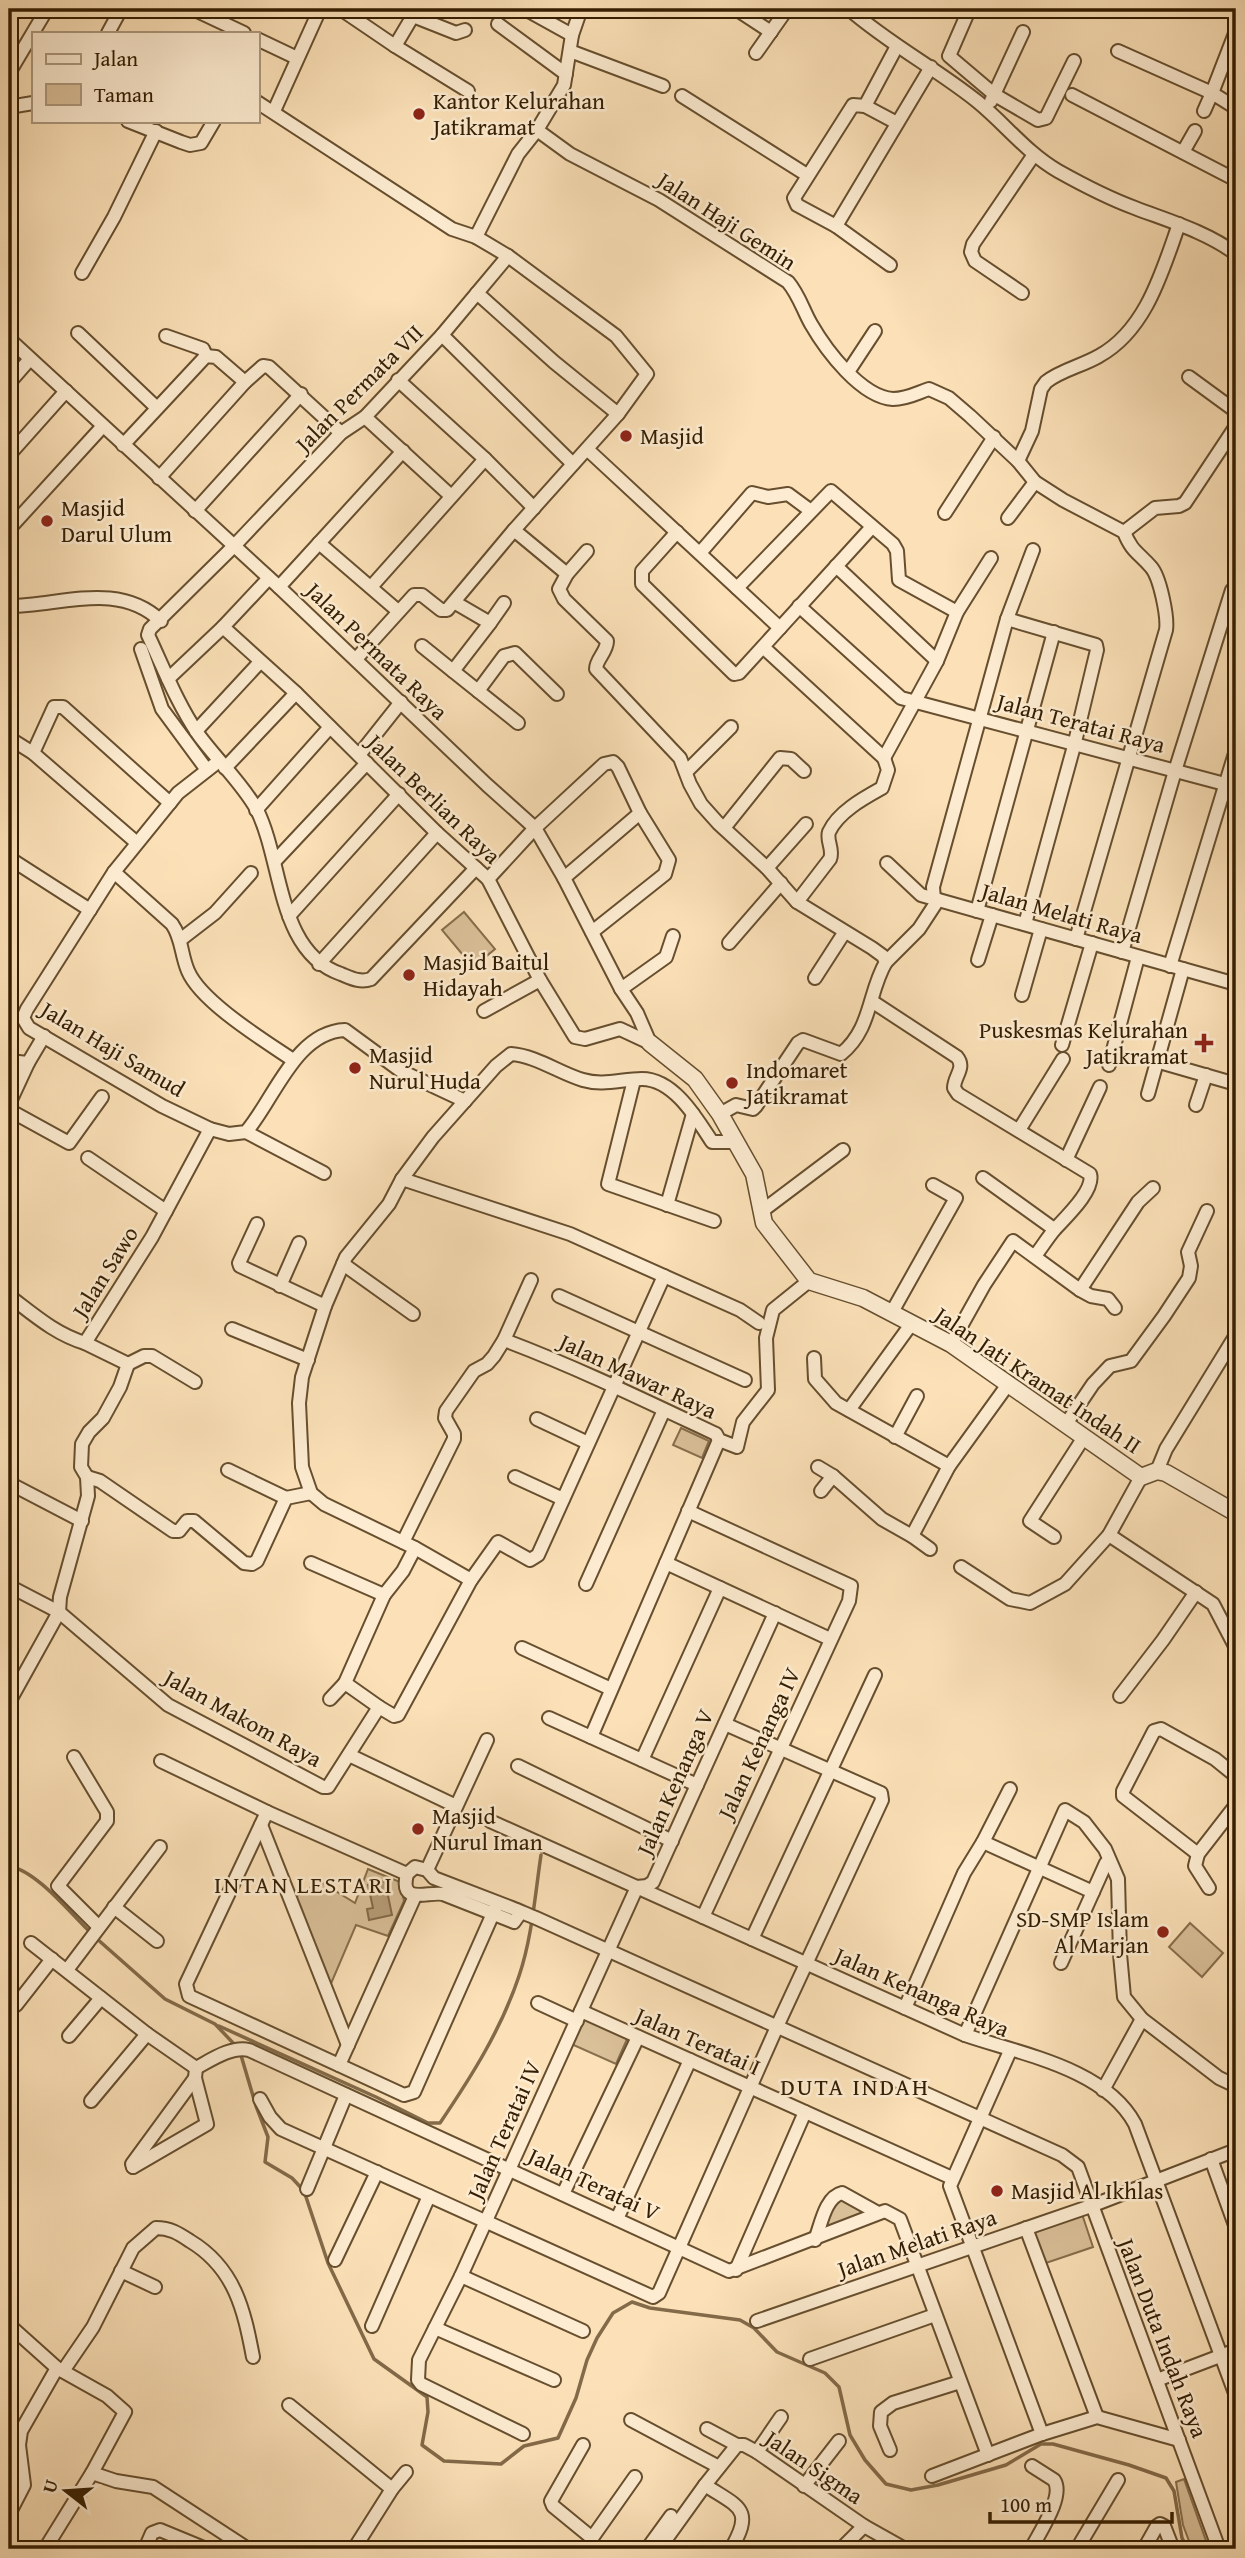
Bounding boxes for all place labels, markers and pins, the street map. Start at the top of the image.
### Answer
place label: Kantor Kelurahan Jatikramat [430,84,605,143]
marker: Kantor Kelurahan Jatikramat [411,106,427,122]
place label: Masjid [640,419,704,452]
marker: Masjid [618,428,634,444]
place label: Masjid Darul Ulum [61,491,172,550]
marker: Masjid Darul Ulum [39,513,55,529]
place label: Masjid Baitul Hidayah [423,945,549,1004]
marker: Masjid Baitul Hidayah [401,967,417,983]
place label: Puskesmas Kelurahan Jatikramat [979,1013,1188,1072]
marker: Puskesmas Kelurahan Jatikramat [1194,1033,1214,1053]
place label: Masjid Nurul Huda [369,1038,481,1097]
place label: Indomaret Jatikramat [743,1053,848,1112]
marker: Masjid Nurul Huda [347,1060,363,1076]
marker: Indomaret Jatikramat [724,1075,740,1091]
place label: Masjid Nurul Iman [432,1799,543,1858]
marker: Masjid Nurul Iman [410,1821,426,1837]
place label: SD-SMP Islam Al Marjan [1016,1902,1149,1961]
marker: SD-SMP Islam Al Marjan [1155,1924,1171,1940]
place label: Masjid Al Ikhlas [1011,2174,1163,2207]
marker: Masjid Al Ikhlas [989,2183,1005,2199]

